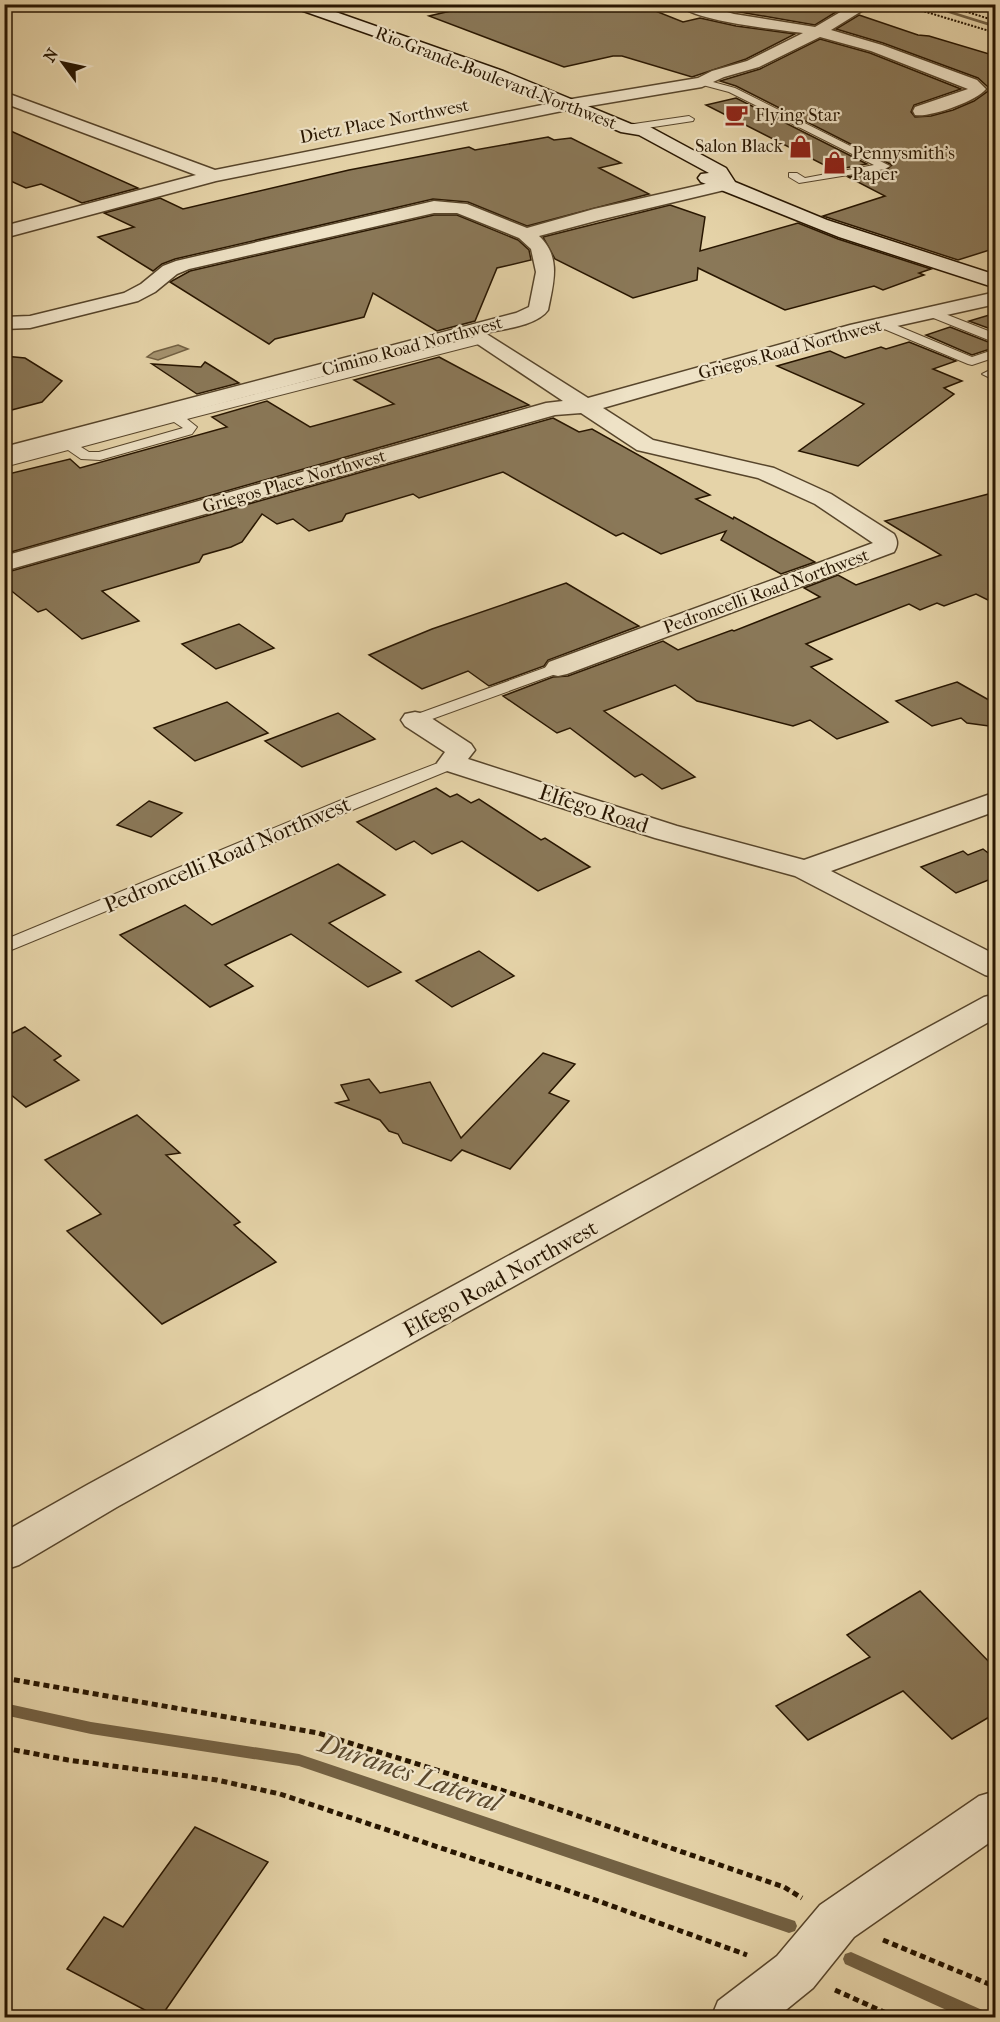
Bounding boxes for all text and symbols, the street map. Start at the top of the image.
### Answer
street label: Rio Grande Boulevard Northwest [372,23,620,134]
north arrow [33,33,93,93]
text: N [40,44,63,65]
street label: Dietz Place Northwest [298,95,471,148]
cafe icon: Flying Star [724,102,750,128]
place label: Flying Star [755,105,840,126]
shop icon: Salon Black [788,133,814,159]
place label: Salon Black [695,136,784,157]
place label: Pennysmith’s Paper [852,143,955,185]
shop icon: Pennysmith’s Paper [821,150,847,176]
street label: Cimino Road Northwest [320,312,505,381]
street label: Griegos Road Northwest [696,315,885,384]
street label: Griegos Place Northwest [200,445,389,518]
street label: Pedroncelli Road Northwest [661,544,872,638]
street label: Elfego Road [536,779,653,839]
street label: Pedroncelli Road Northwest [100,791,355,919]
street label: Elfego Road Northwest [399,1215,602,1343]
water label: Duranes Lateral [313,1725,508,1820]

